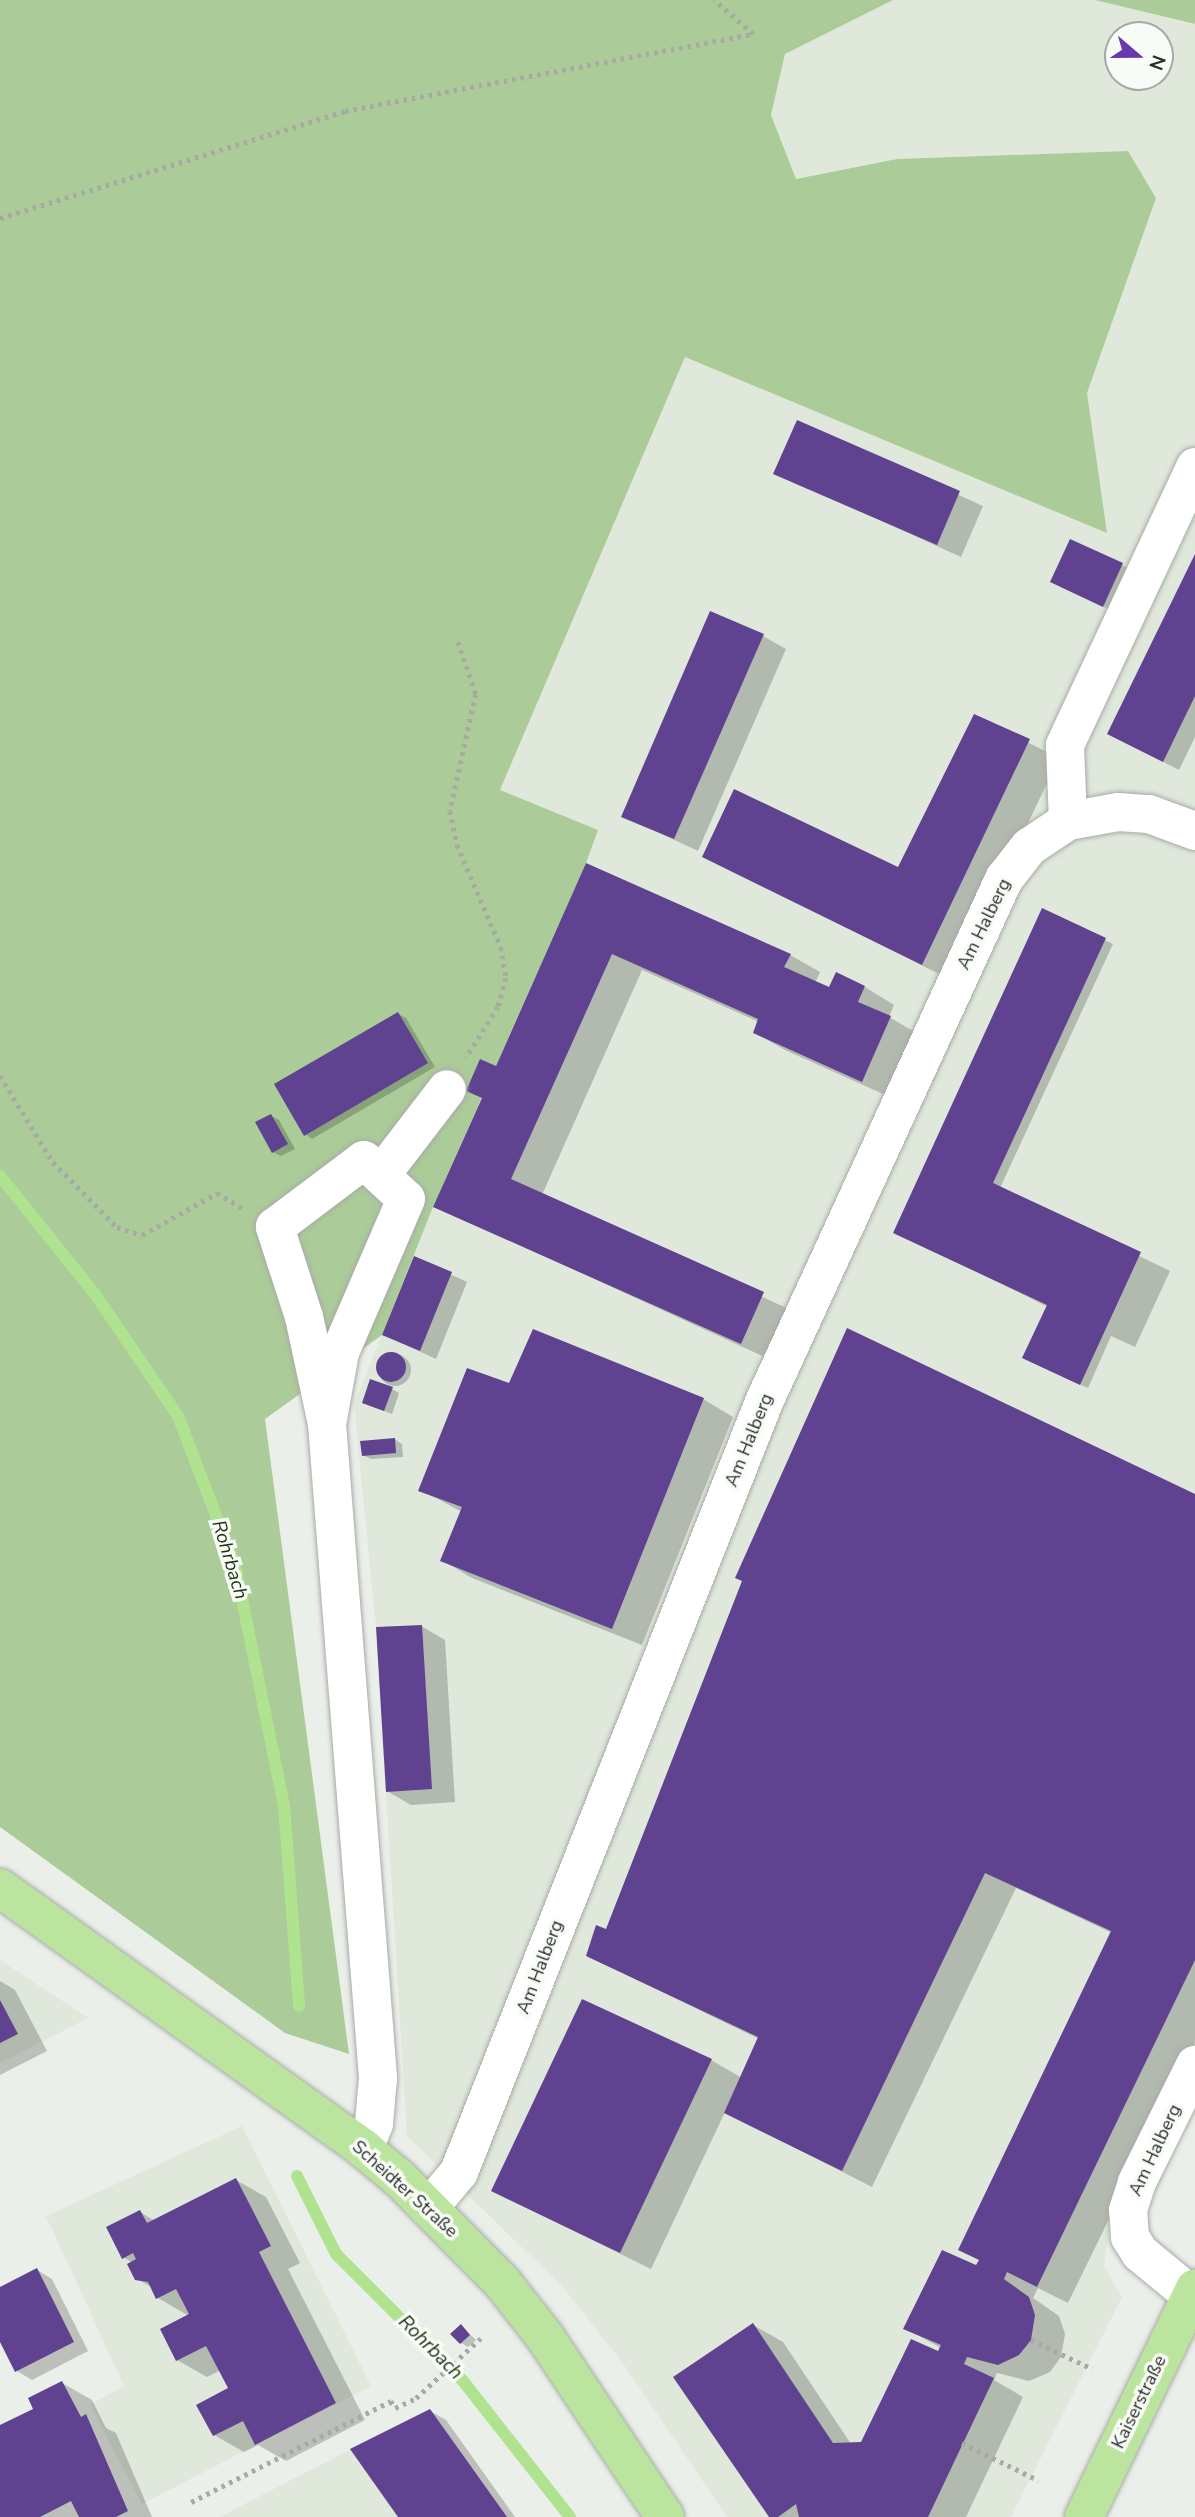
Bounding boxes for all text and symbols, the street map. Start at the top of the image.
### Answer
north arrow [1104,21,1174,91]
text: N [1142,51,1172,74]
street label: Am Halberg [953,875,1015,973]
street label: Am Halberg [721,1390,777,1490]
water label: Rohrbach [206,1518,252,1602]
street label: Am Halberg [512,1917,568,2017]
street label: Am Halberg [1124,2101,1186,2199]
street label: Scheidter Straße [348,2136,462,2242]
water label: Rohrbach [393,2311,467,2385]
street label: Kaiserstraße [1107,2352,1171,2452]

